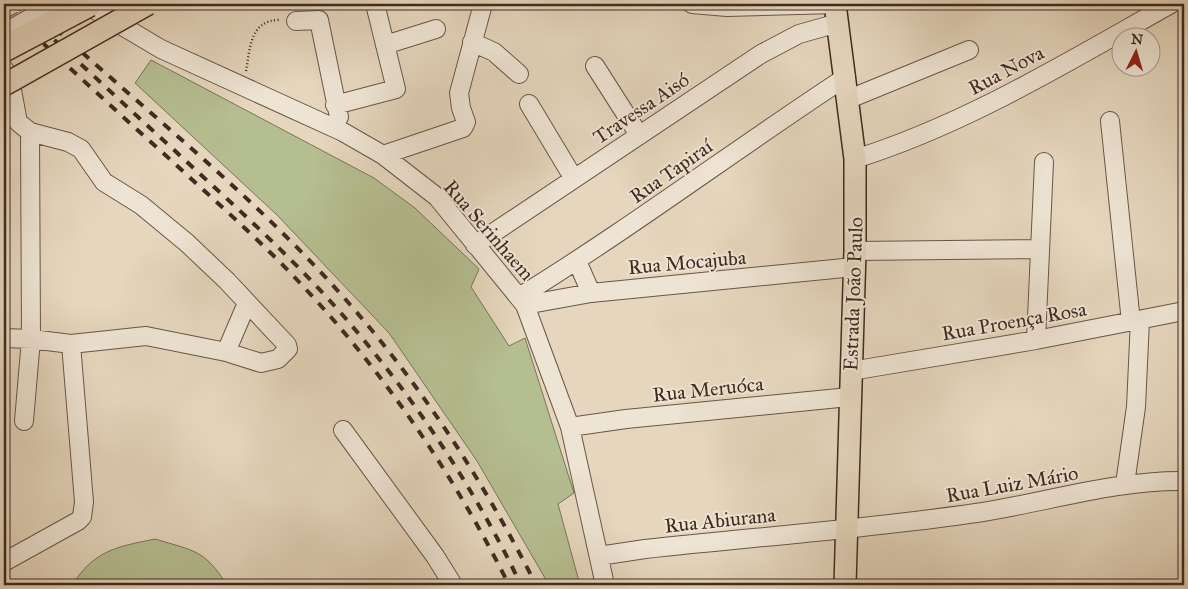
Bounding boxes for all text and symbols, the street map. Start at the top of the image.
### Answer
north arrow [1110,28,1160,78]
text: N [1130,31,1144,49]
street label: Rua Nova [964,40,1048,100]
street label: Travessa Aisó [588,67,694,149]
street label: Rua Tapiraí [625,133,718,208]
street label: Rua Serinhaem [439,175,539,285]
street label: Estrada João Paulo [838,217,869,371]
street label: Rua Mocajuba [627,245,748,279]
street label: Rua Proença Rosa [940,296,1089,346]
street label: Rua Meruóca [651,371,765,407]
street label: Rua Luiz Mário [944,461,1080,507]
street label: Rua Abiurana [663,502,777,538]

